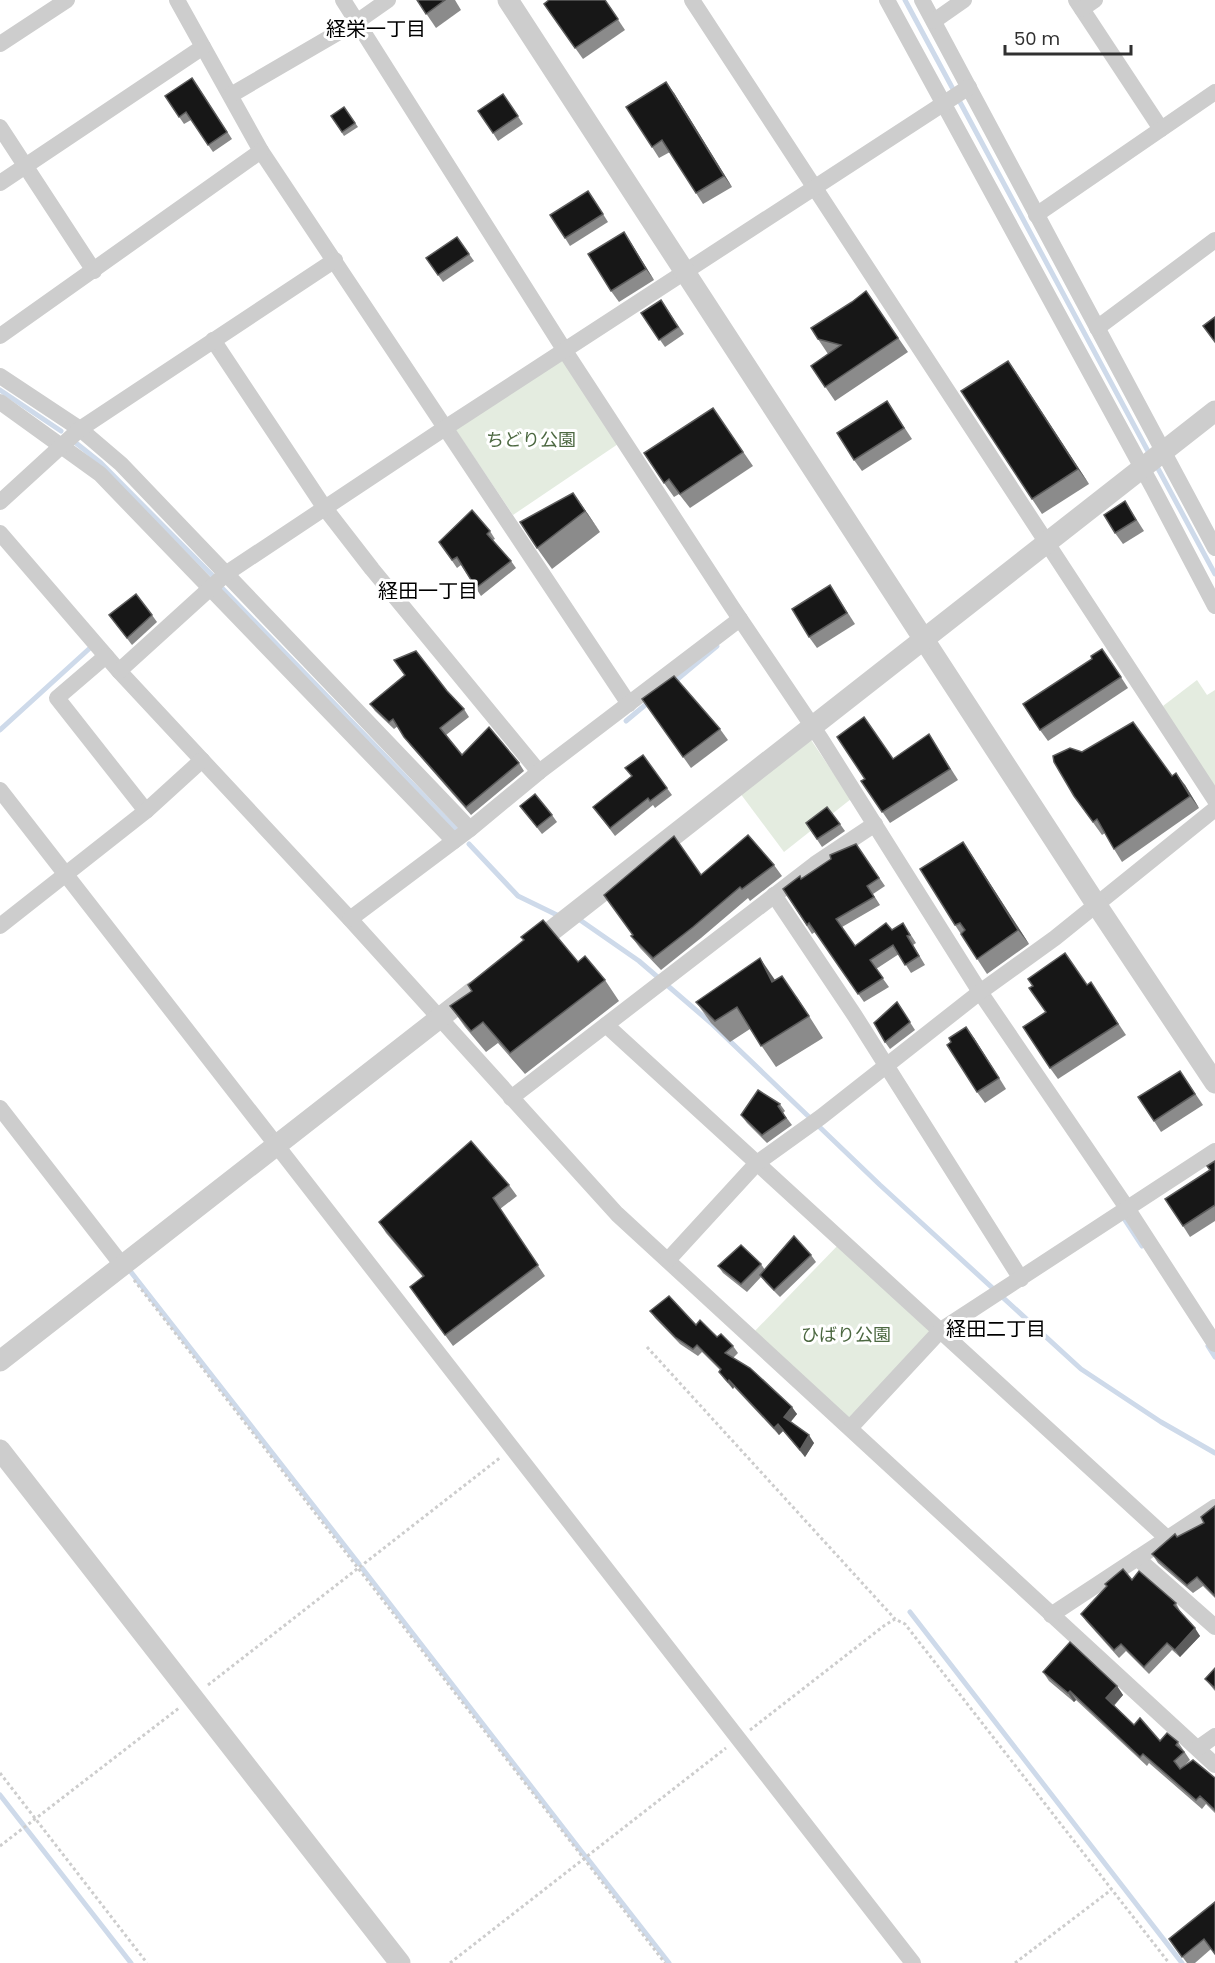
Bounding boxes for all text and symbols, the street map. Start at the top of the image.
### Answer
district label: 経栄一丁目 [326,15,426,43]
scale bar [1005,18,1131,56]
text: 50 m [1014,26,1060,51]
park label: ちどり公園 [486,427,576,452]
district label: 経田一丁目 [378,577,478,605]
district label: 経田二丁目 [946,1315,1046,1343]
park label: ひばり公園 [801,1322,891,1347]

